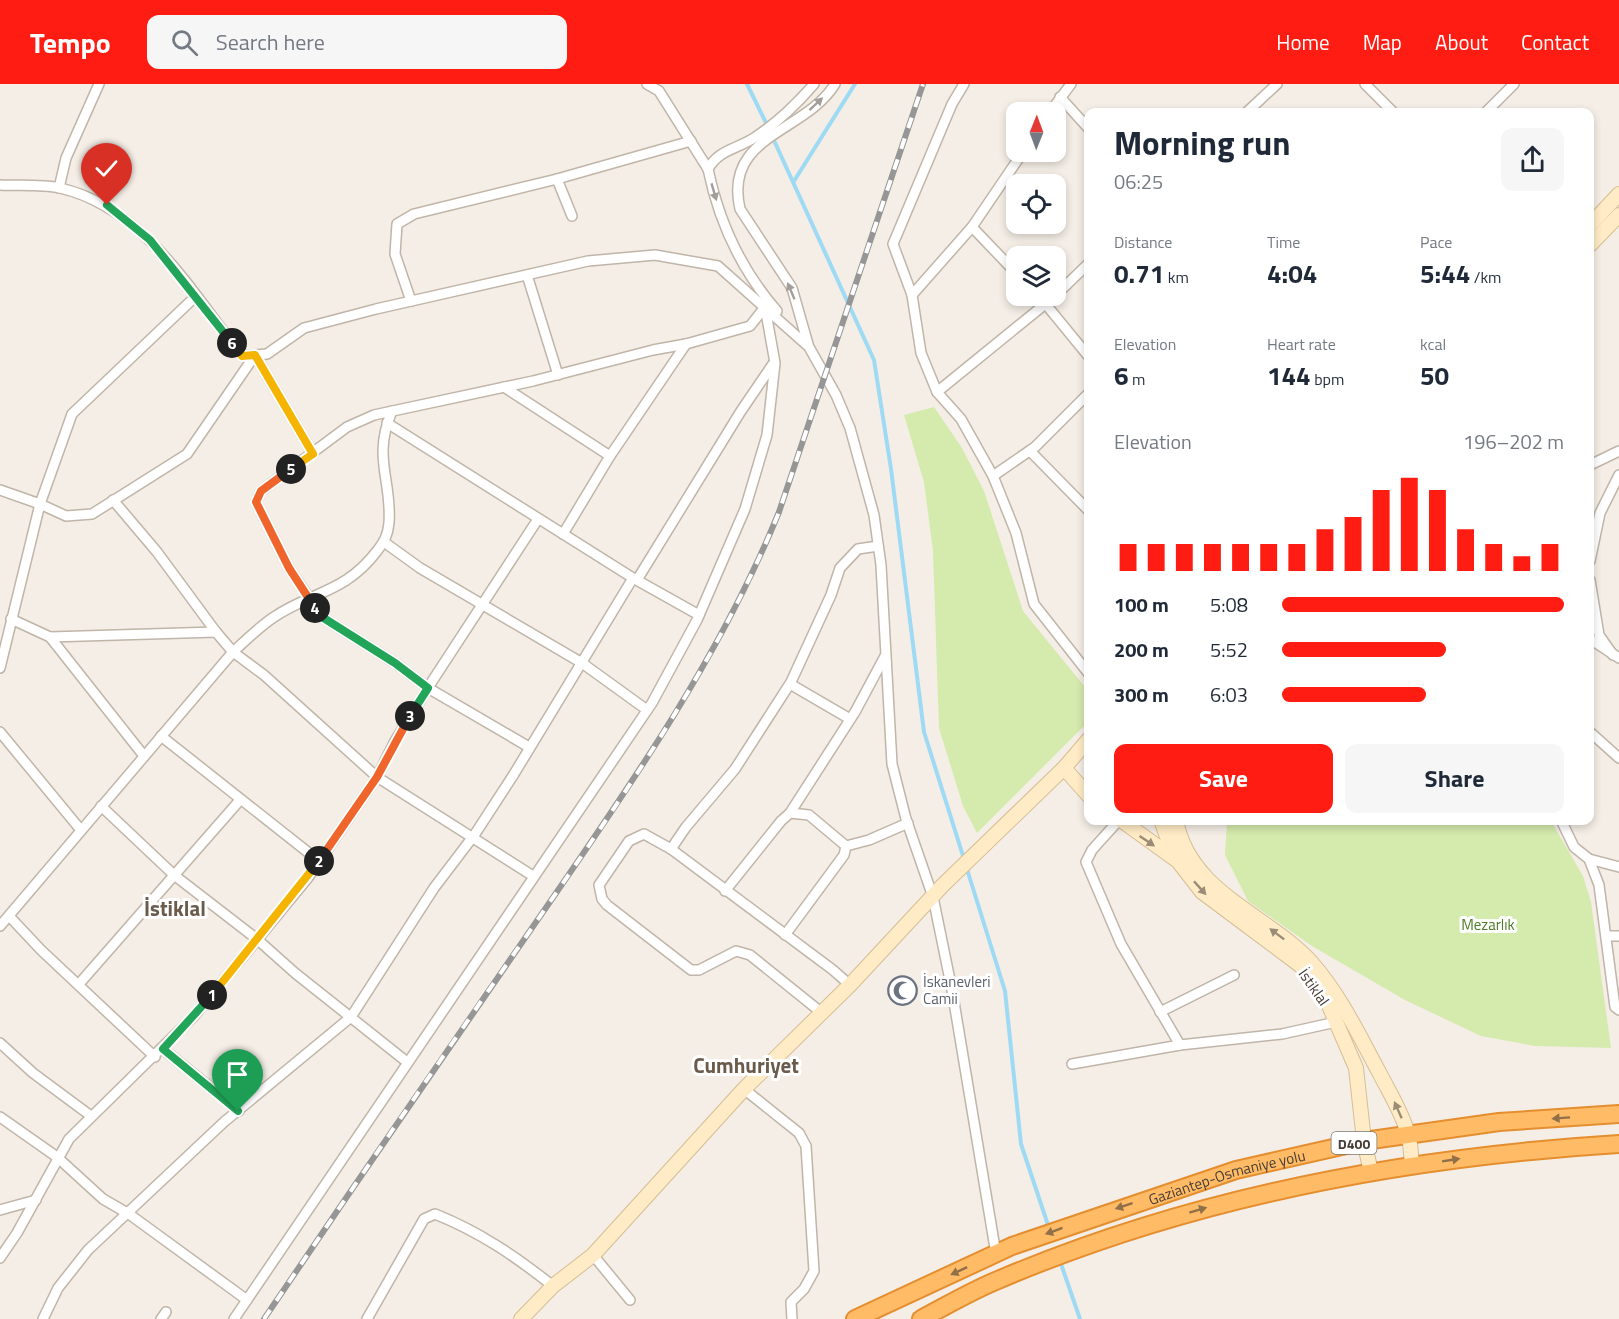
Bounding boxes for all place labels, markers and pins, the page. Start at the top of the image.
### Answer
pin [81,143,132,205]
pin: 6 [217,328,247,358]
pin: 5 [276,454,306,484]
pin: 4 [300,593,330,623]
pin: 3 [395,701,425,731]
pin: 2 [304,846,334,876]
place label: İskanevleri Camii [923,970,991,1010]
mosque icon: İskanevleri Camii [886,974,918,1006]
pin: 1 [197,980,227,1010]
pin [212,1049,263,1111]

